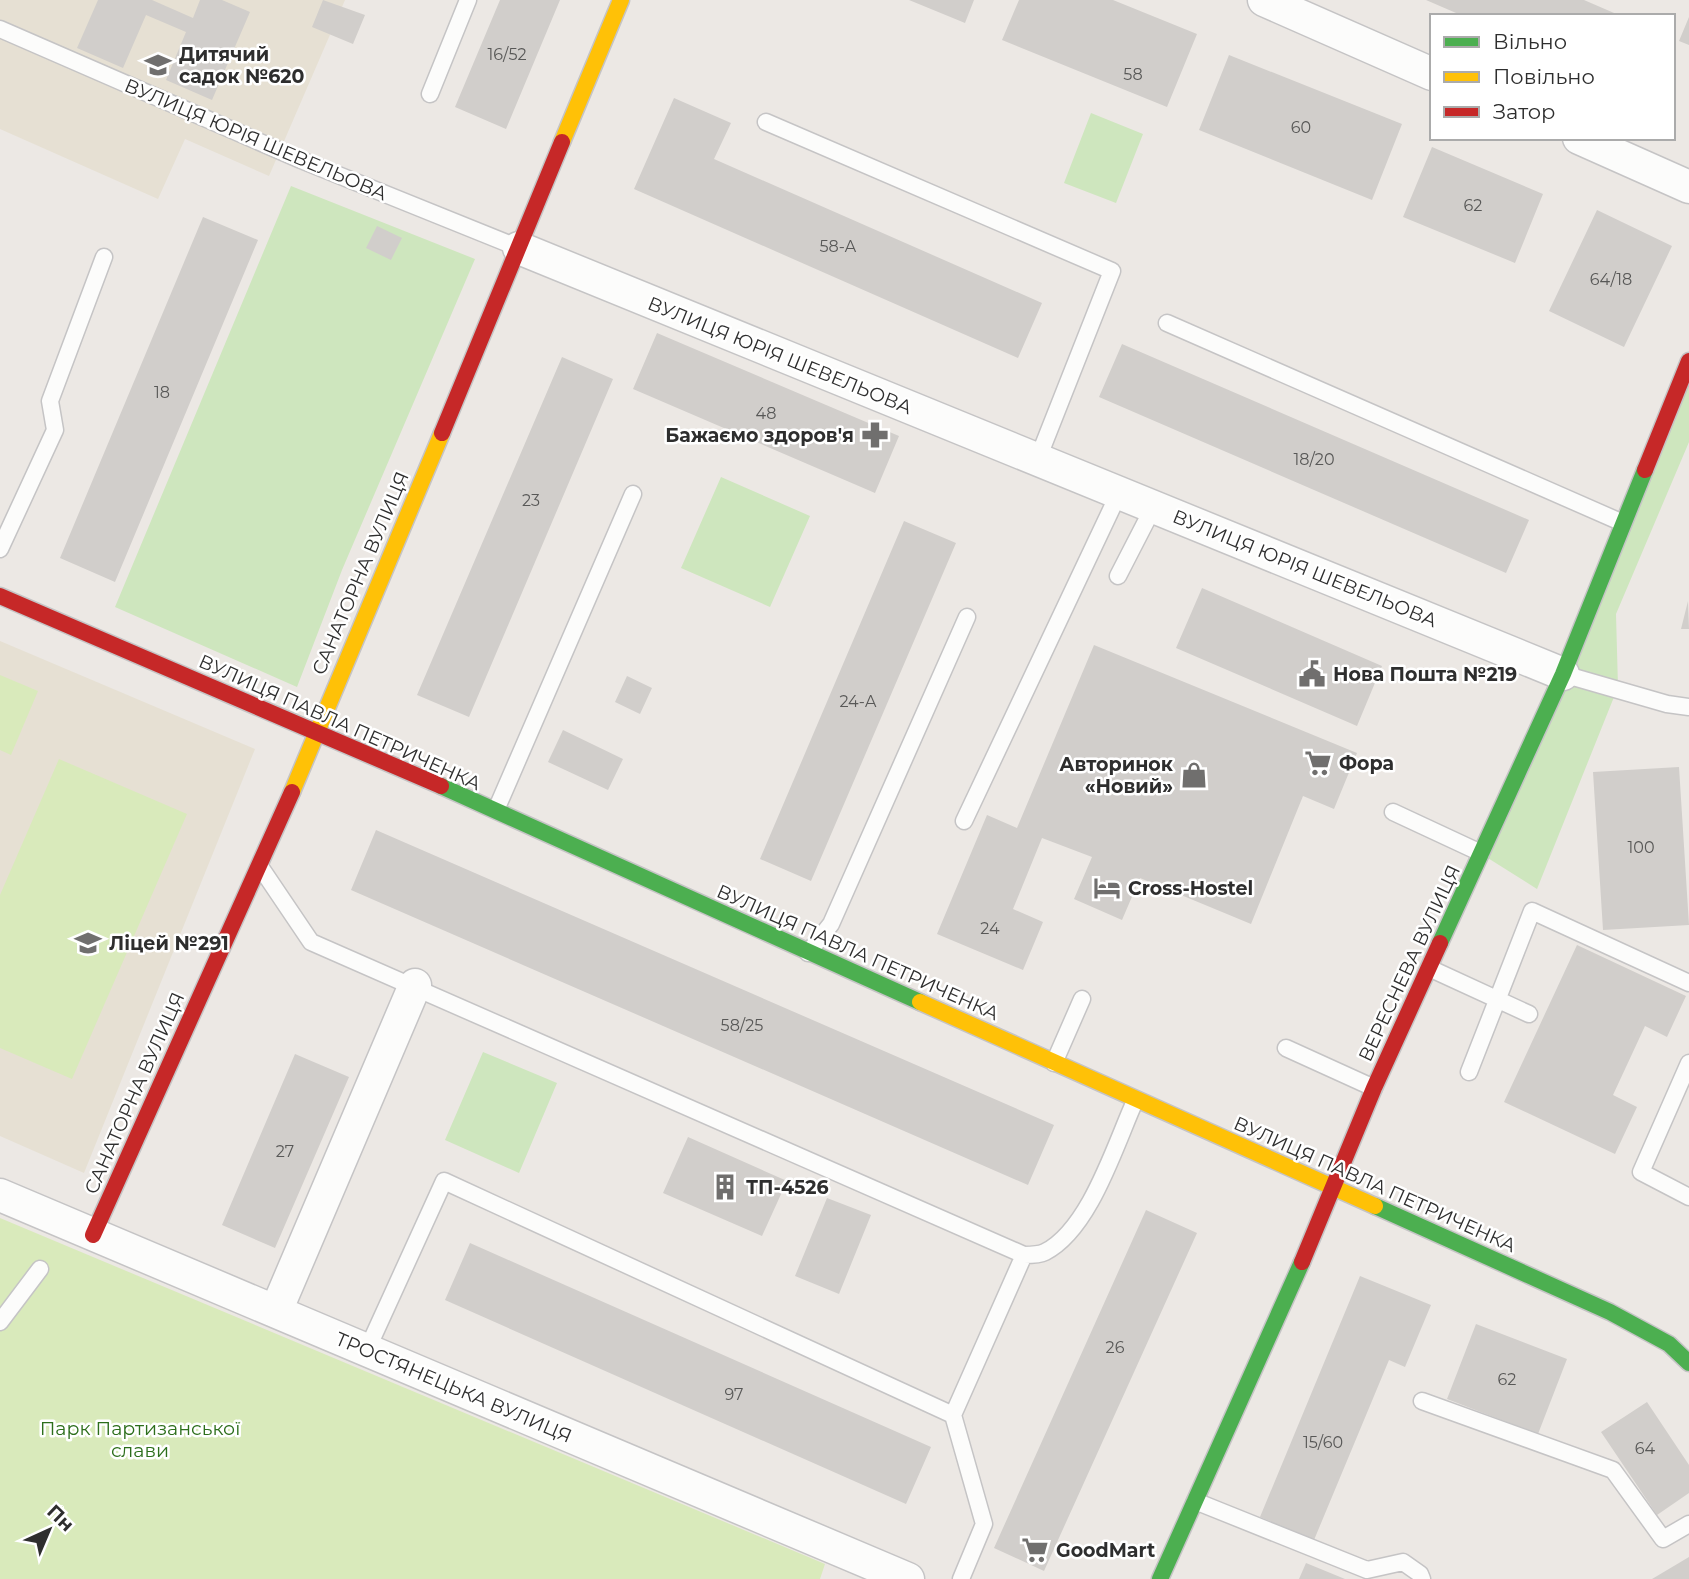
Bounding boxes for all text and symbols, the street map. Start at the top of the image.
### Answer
legend [1430,14,1675,140]
text: Вільно [1493,29,1567,54]
place label: Дитячий садок №620 [179,43,305,88]
house number: 16/52 [487,45,527,64]
school or university icon: Дитячий садок №620 [143,50,173,80]
text: Повільно [1493,64,1595,89]
house number: 58 [1123,65,1143,84]
street label: ВУЛИЦЯ ЮРІЯ ШЕВЕЛЬОВА [121,74,391,205]
text: Затор [1493,99,1555,124]
house number: 60 [1291,118,1311,137]
house number: 62 [1464,196,1482,215]
house number: 58-А [819,237,857,256]
house number: 64/18 [1590,270,1632,289]
street label: ВУЛИЦЯ ЮРІЯ ШЕВЕЛЬОВА [644,292,915,419]
house number: 18 [154,383,170,402]
house number: 48 [756,404,776,423]
pharmacy icon: Бажаємо здоров'я [860,420,890,450]
place label: Бажаємо здоров'я [665,424,854,447]
house number: 18/20 [1294,450,1335,469]
street label: САНАТОРНА ВУЛИЦЯ [307,468,414,678]
house number: 23 [522,491,540,510]
street label: ВУЛИЦЯ ЮРІЯ ШЕВЕЛЬОВА [1169,505,1440,632]
street label: ВУЛИЦЯ ПАВЛА ПЕТРИЧЕНКА [195,650,484,795]
public building icon: Нова Пошта №219 [1297,659,1327,689]
place label: Нова Пошта №219 [1333,663,1517,686]
house number: 24-А [839,692,877,711]
supermarket icon: Фора [1303,748,1333,778]
place label: Фора [1339,752,1394,775]
place label: Авторинок «Новий» [1059,753,1174,798]
shop icon: Авторинок «Новий» [1179,760,1209,790]
house number: 100 [1628,838,1654,857]
street label: ВЕРЕСНЕВА ВУЛИЦЯ [1354,861,1465,1065]
hotel icon: Cross-Hostel [1092,873,1122,903]
place label: Cross-Hostel [1128,877,1253,900]
street label: ВУЛИЦЯ ПАВЛА ПЕТРИЧЕНКА [713,880,1002,1025]
house number: 24 [980,919,1000,938]
school or university icon: Ліцей №291 [73,928,103,958]
place label: Ліцей №291 [109,932,229,955]
street label: САНАТОРНА ВУЛИЦЯ [80,989,189,1198]
house number: 58/25 [721,1016,763,1035]
street label: ВУЛИЦЯ ПАВЛА ПЕТРИЧЕНКА [1230,1112,1519,1257]
house number: 27 [276,1142,294,1161]
building icon: ТП-4526 [710,1172,740,1202]
place label: ТП-4526 [746,1176,829,1199]
street label: ТРОСТЯНЕЦЬКА ВУЛИЦЯ [332,1327,575,1448]
house number: 26 [1106,1338,1125,1357]
house number: 62 [1498,1370,1516,1389]
house number: 97 [724,1385,744,1404]
park label: Парк Партизанської слави [40,1417,240,1462]
house number: 15/60 [1303,1433,1343,1452]
house number: 64 [1635,1439,1656,1458]
north arrow [14,1495,84,1565]
text: Пн [42,1500,79,1536]
supermarket icon: GoodMart [1020,1535,1050,1565]
place label: GoodMart [1056,1539,1155,1562]

